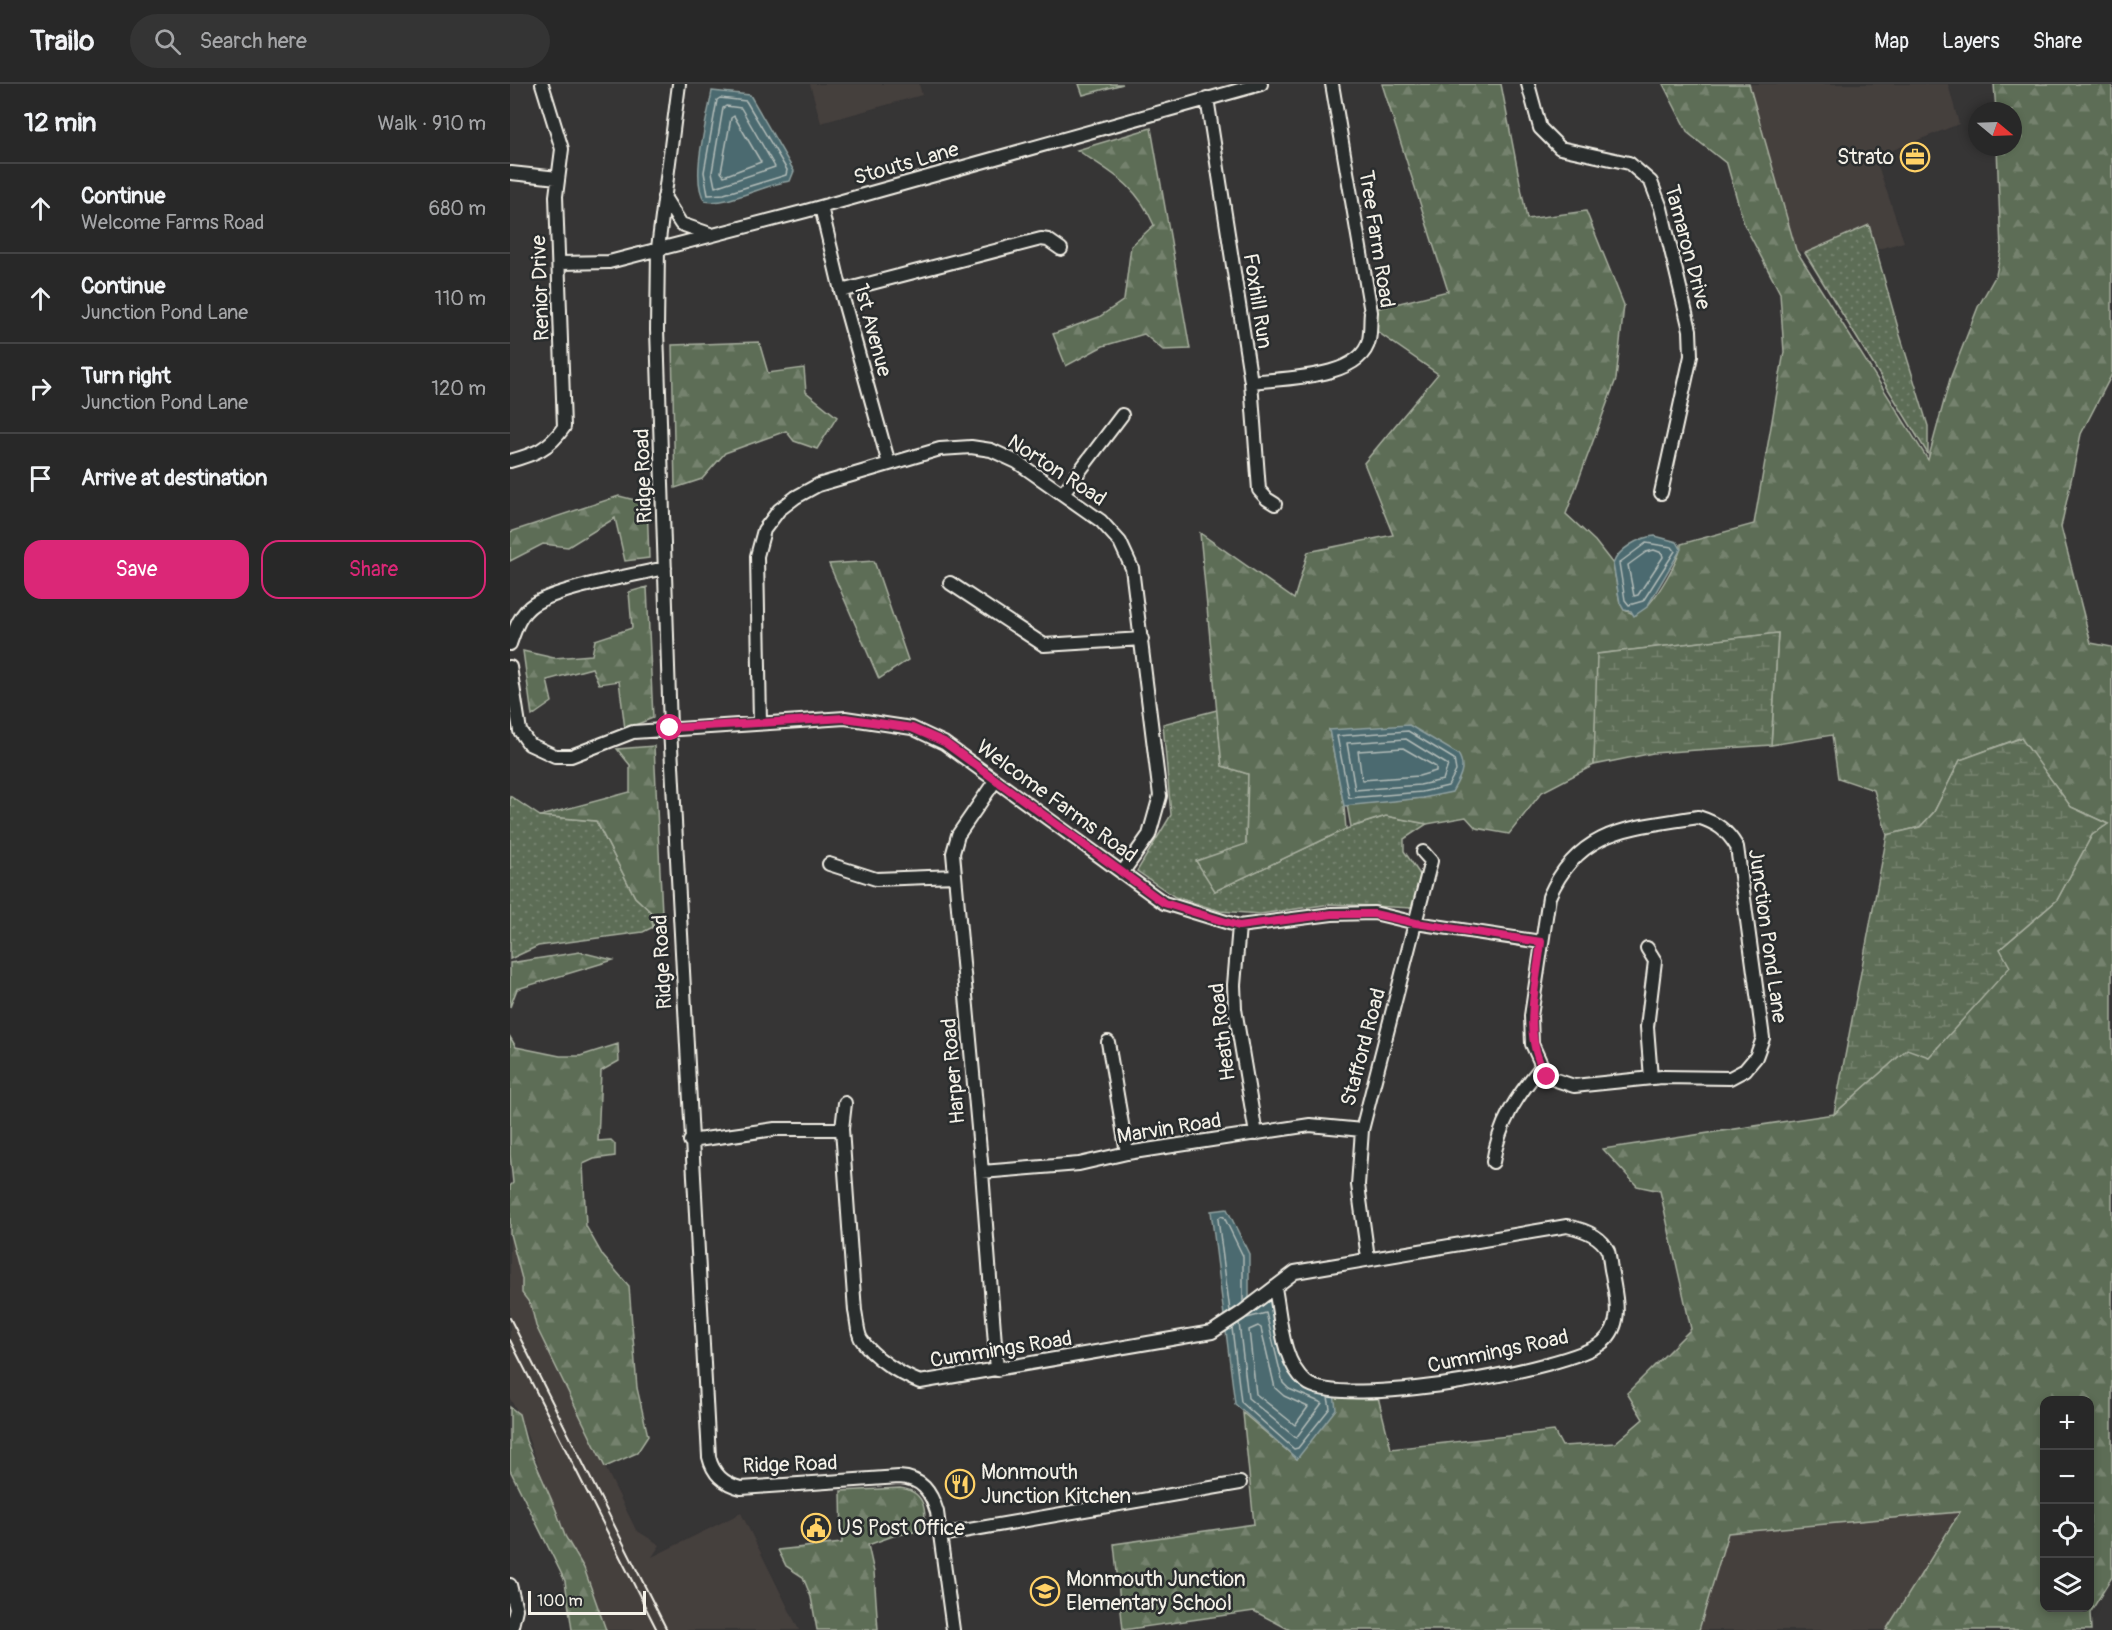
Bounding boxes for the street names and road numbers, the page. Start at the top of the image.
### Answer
street label: Stouts Lane [850,135,962,191]
street label: Tree Farm Road [1352,168,1401,310]
street label: Tamaron Drive [1658,182,1717,313]
street label: Renior Drive [525,234,556,341]
street label: Foxhill Run [1237,251,1278,351]
street label: 1st Avenue [847,281,898,380]
street label: Ridge Road [628,428,659,524]
street label: Norton Road [1002,428,1111,512]
street label: Welcome Farms Road [971,734,1143,869]
street label: Junction Pond Lane [1742,847,1793,1025]
street label: Ridge Road [647,914,678,1010]
street label: Heath Road [1203,982,1242,1082]
street label: Stafford Road [1335,985,1392,1109]
street label: Harper Road [935,1017,972,1125]
street label: Marvin Road [1115,1107,1223,1150]
street label: Cummings Road [1425,1323,1571,1380]
street label: Cummings Road [928,1325,1074,1374]
street label: Ridge Road [742,1449,838,1480]

